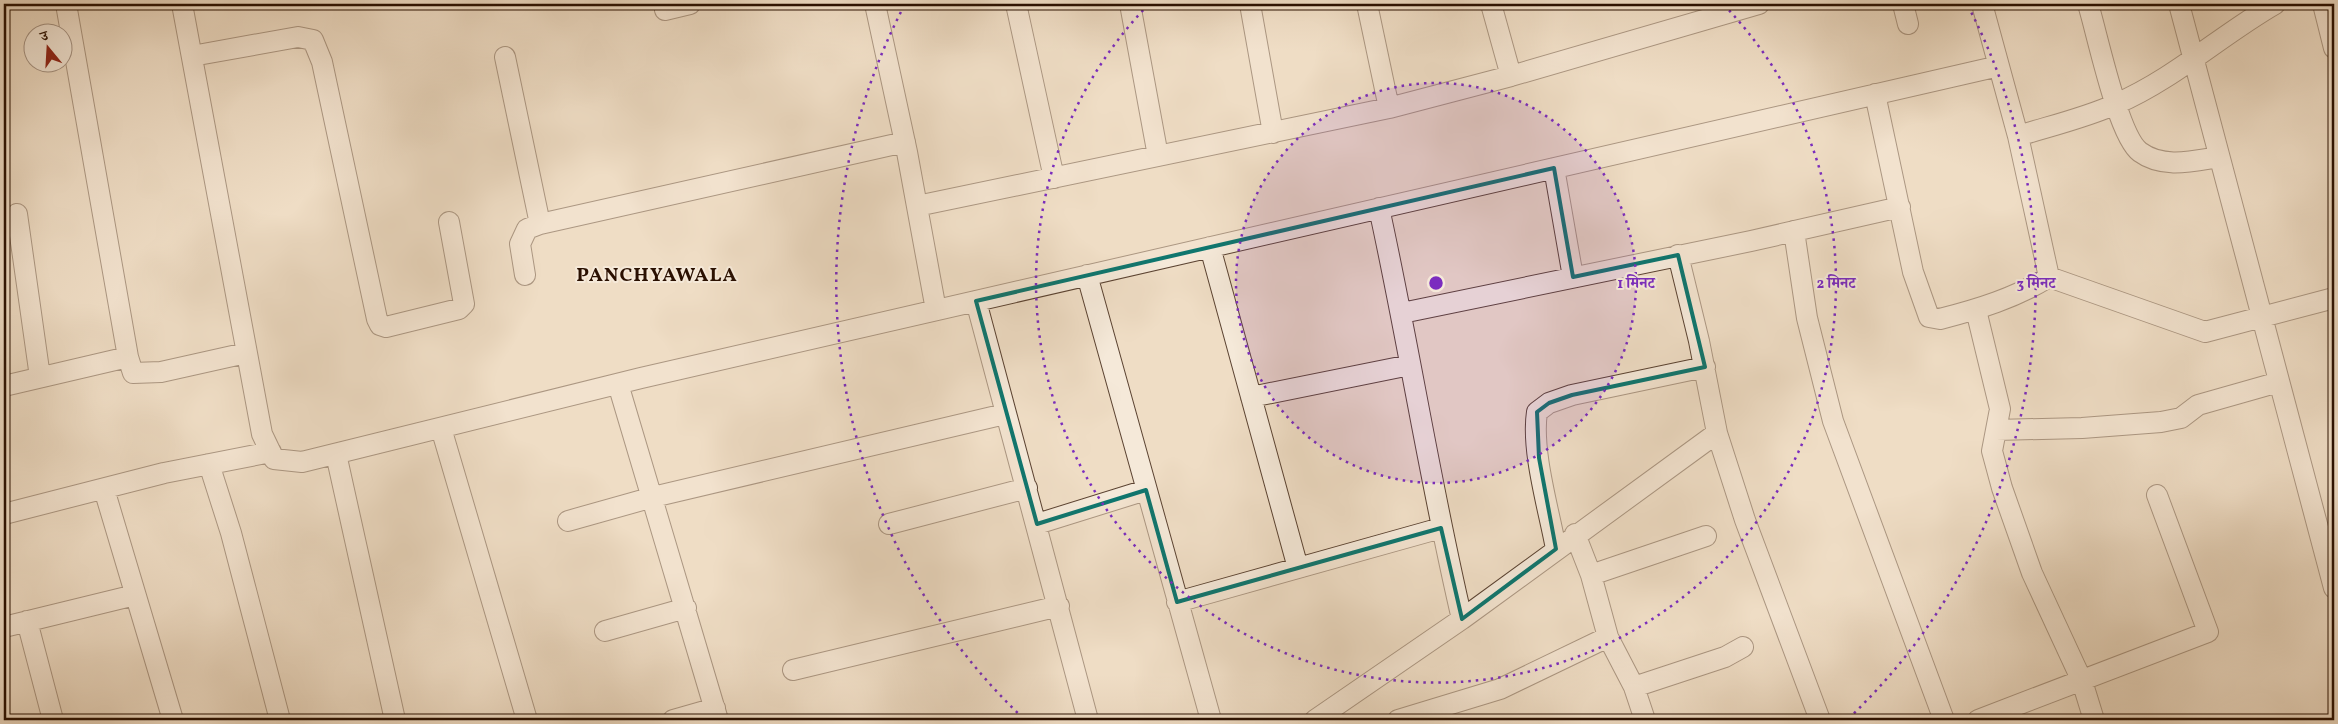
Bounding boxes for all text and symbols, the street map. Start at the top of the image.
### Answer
north arrow [22,22,72,72]
text: उ [37,27,52,48]
district label: PANCHYAWALA [576,262,738,290]
centre of rings [1427,274,1445,292]
text: 1 मिनट [1617,274,1656,295]
text: 2 मिनट [1816,274,1857,295]
text: 3 मिनट [2016,274,2057,295]

